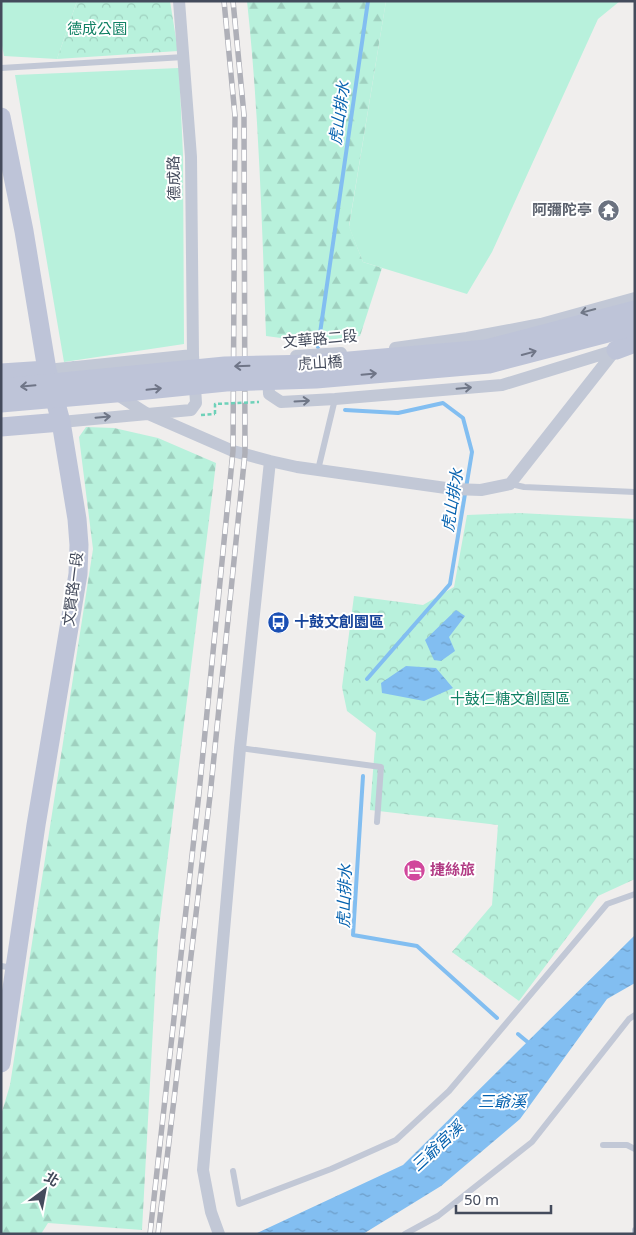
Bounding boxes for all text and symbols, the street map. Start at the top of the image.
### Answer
park label: 德成公園 [67,18,127,38]
water label: 虎山排水 [324,79,354,146]
street label: 德成路 [163,155,183,201]
temple icon: 阿彌陀亭 [596,198,620,222]
place label: 阿彌陀亭 [532,199,592,219]
one-way arrow [580,307,596,316]
street label: 文華路二段 [282,325,358,351]
one-way arrow [521,348,537,358]
street label: 虎山橋 [297,350,343,374]
one-way arrow [234,361,250,371]
one-way arrow [360,370,376,379]
one-way arrow [20,381,36,390]
one-way arrow [456,383,472,393]
one-way arrow [146,384,162,394]
one-way arrow [294,396,310,405]
one-way arrow [95,412,111,422]
water label: 虎山排水 [436,466,468,533]
street label: 文賢路一段 [58,550,87,627]
bus stop icon: 十鼓文創園區 [266,610,290,634]
place label: 十鼓文創園區 [294,611,384,631]
park label: 十鼓仁糖文創園區 [450,688,570,708]
hotel icon: 捷絲旅 [402,858,426,882]
place label: 捷絲旅 [430,859,475,879]
water label: 虎山排水 [332,863,356,928]
water label: 三爺溪 [478,1090,528,1112]
water label: 三爺宮溪 [406,1115,469,1176]
north arrow [20,1165,70,1215]
text: 北 [41,1167,63,1190]
scale bar [456,1182,551,1214]
text: 50 m [464,1189,499,1209]

